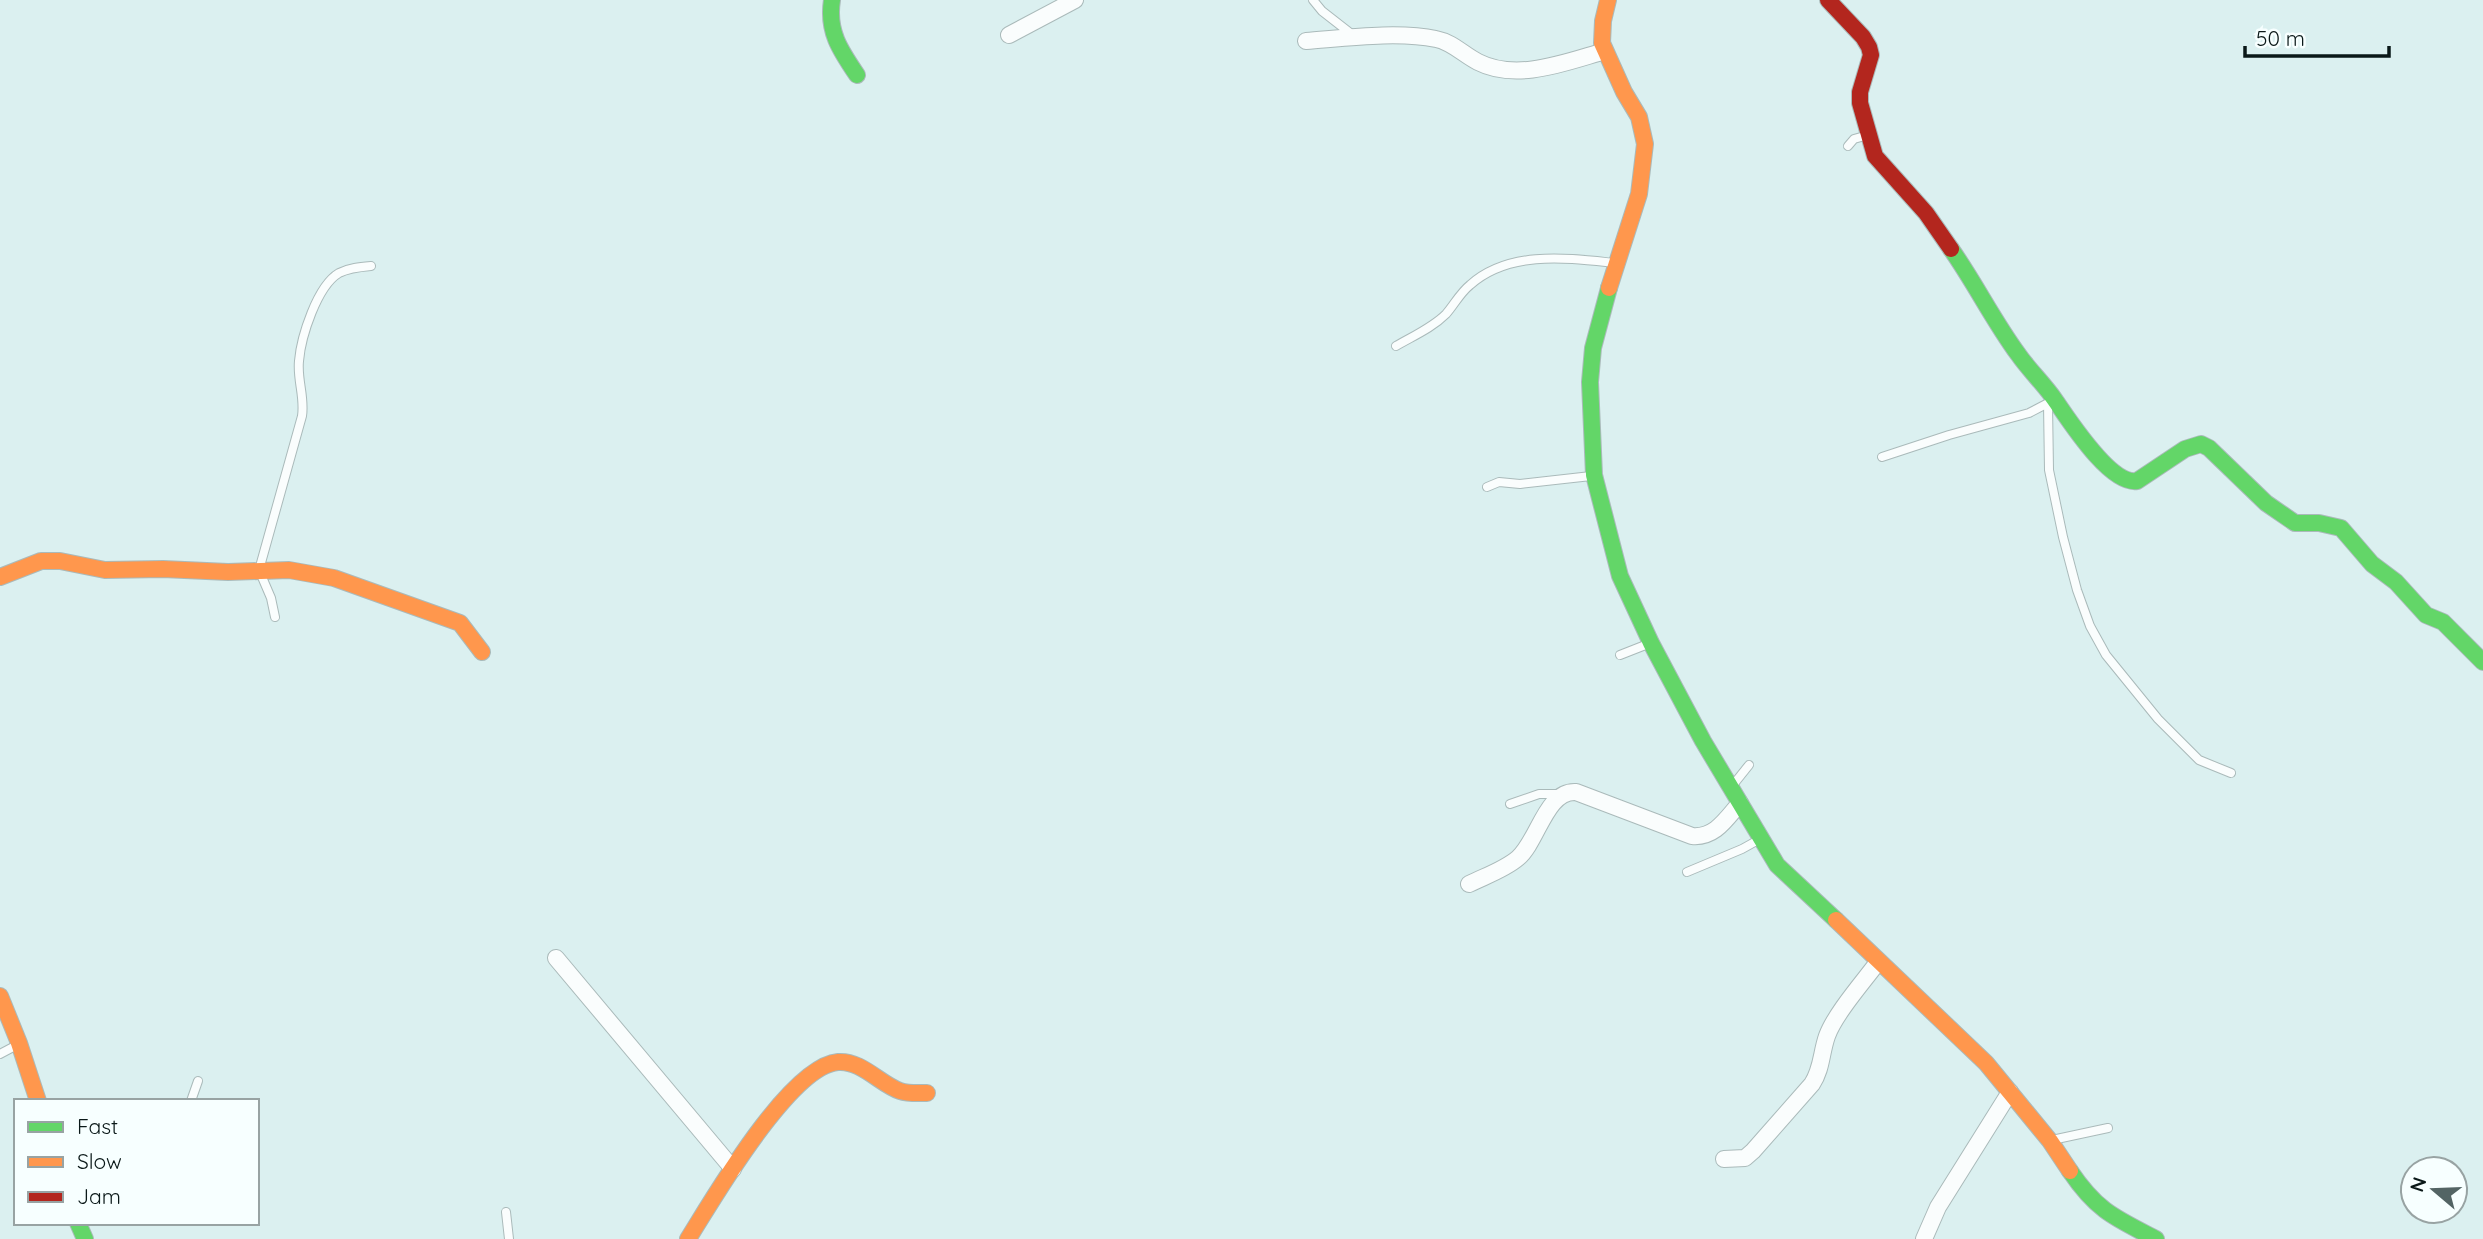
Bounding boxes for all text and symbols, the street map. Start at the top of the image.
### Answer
scale bar [2245,14,2388,58]
text: 50 m [2256,25,2305,51]
legend [14,1099,259,1225]
text: Fast [77,1113,118,1139]
text: Slow [77,1148,122,1174]
north arrow [2399,1155,2469,1225]
text: N [2404,1174,2432,1195]
text: Jam [77,1183,121,1209]

